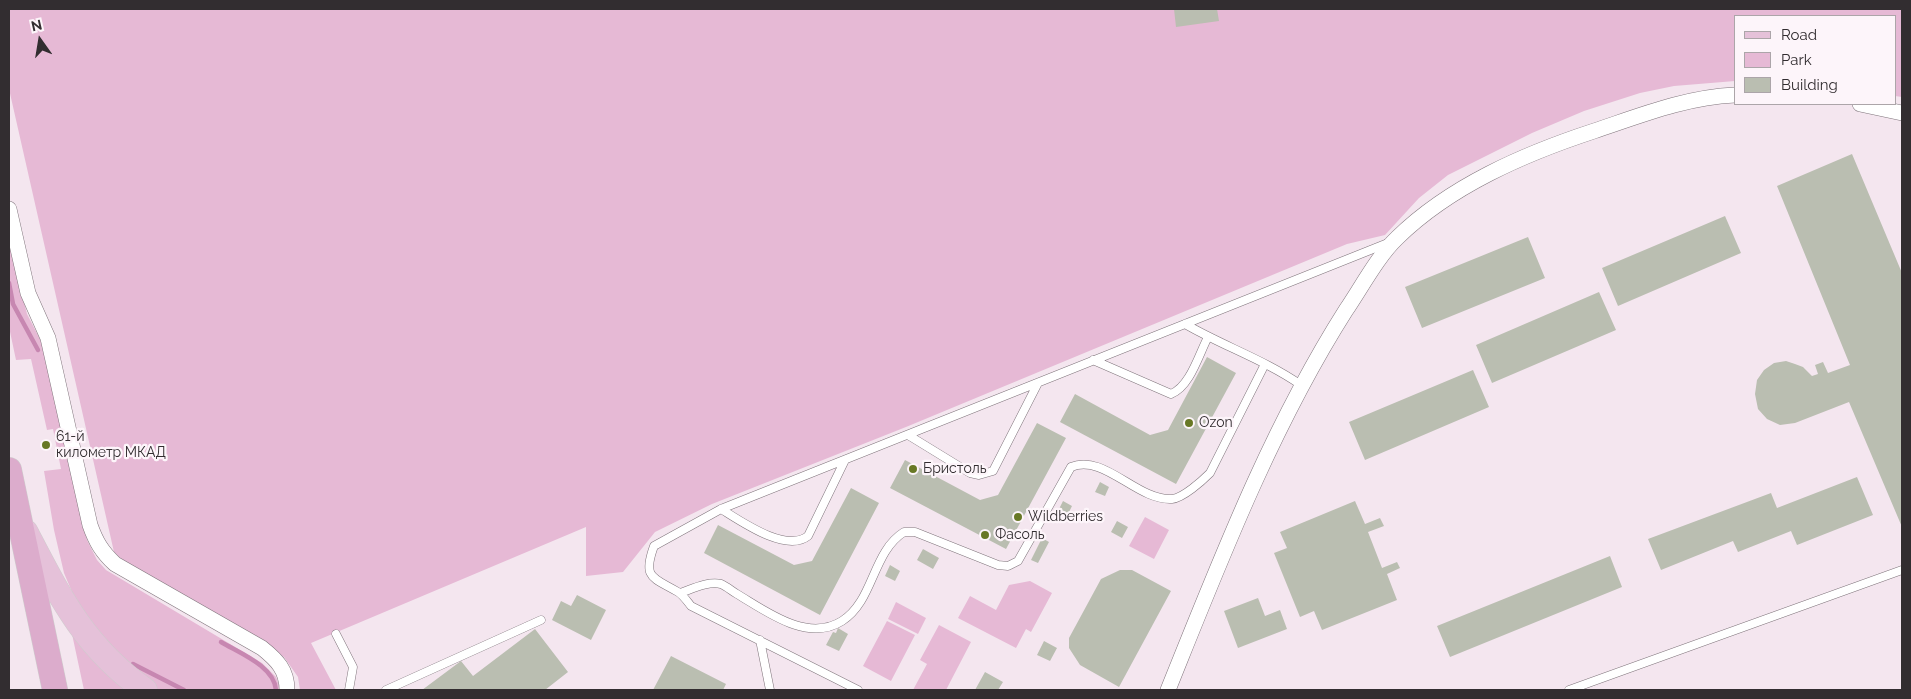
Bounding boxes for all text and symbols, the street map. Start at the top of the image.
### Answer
north arrow [15,15,65,65]
legend [1734,15,1896,105]
text: N [30,16,44,34]
text: Road [1781,26,1817,44]
text: Park [1781,51,1812,69]
text: Building [1781,76,1838,94]
place label: Ozon [1199,415,1233,431]
marker: Ozon [1183,417,1195,429]
place label: 61-й километр МКАД [56,429,166,462]
marker: 61-й километр МКАД [40,439,52,451]
place label: Бристоль [923,461,987,477]
marker: Бристоль [907,463,919,475]
place label: Wildberries [1028,509,1103,525]
marker: Wildberries [1012,511,1024,523]
place label: Фасоль [995,527,1045,543]
marker: Фасоль [979,529,991,541]

